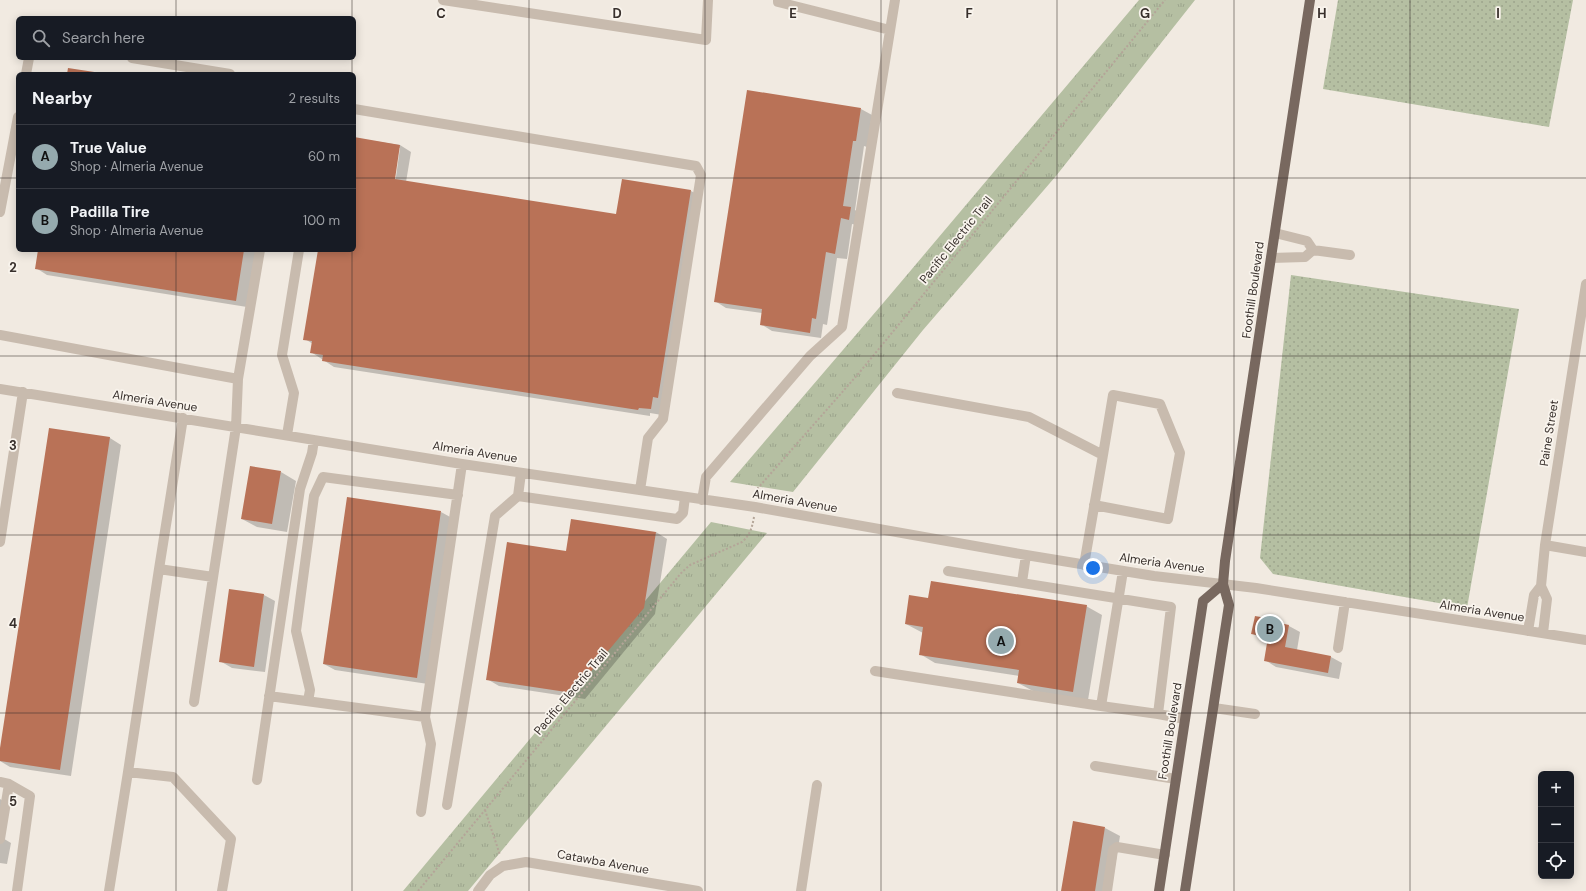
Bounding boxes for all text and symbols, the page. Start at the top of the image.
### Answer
text: C [436,5,446,22]
text: D [612,5,622,22]
text: E [789,5,797,22]
text: F [965,5,973,22]
text: G [1140,5,1150,22]
text: H [1317,5,1327,22]
text: I [1496,5,1500,22]
search box [16,16,356,60]
icon: search [30,27,52,49]
text: Search here [62,28,145,48]
text: Nearby [32,87,92,109]
text: 2 results [289,90,340,107]
text: True Value [70,138,147,158]
text: A [40,148,50,165]
text: 60 m [308,148,340,165]
text: Shop · Almeria Avenue [70,158,203,175]
street label: Pacific Electric Trail [916,193,996,287]
text: Padilla Tire [70,202,150,222]
text: B [41,212,49,229]
text: 100 m [303,212,340,229]
text: Shop · Almeria Avenue [70,222,203,239]
street label: Foothill Boulevard [1238,240,1268,340]
text: 2 [9,259,17,276]
street label: Almeria Avenue [111,386,199,416]
street label: Paine Street [1536,398,1562,467]
text: 3 [9,437,17,454]
street label: Almeria Avenue [431,437,519,467]
street label: Almeria Avenue [751,486,839,516]
street label: Almeria Avenue [1118,549,1206,577]
your location [1083,558,1103,578]
street label: Almeria Avenue [1438,596,1526,626]
pin: B [1257,614,1283,644]
text: 4 [9,615,17,632]
pin: A [988,626,1014,656]
street label: Pacific Electric Trail [530,646,612,738]
street label: Foothill Boulevard [1154,681,1186,781]
map controls [1538,771,1574,879]
button: + [1538,771,1574,807]
text: 5 [9,793,17,810]
button: − [1538,807,1574,843]
button: locate [1538,843,1574,879]
street label: Catawba Avenue [556,846,650,878]

